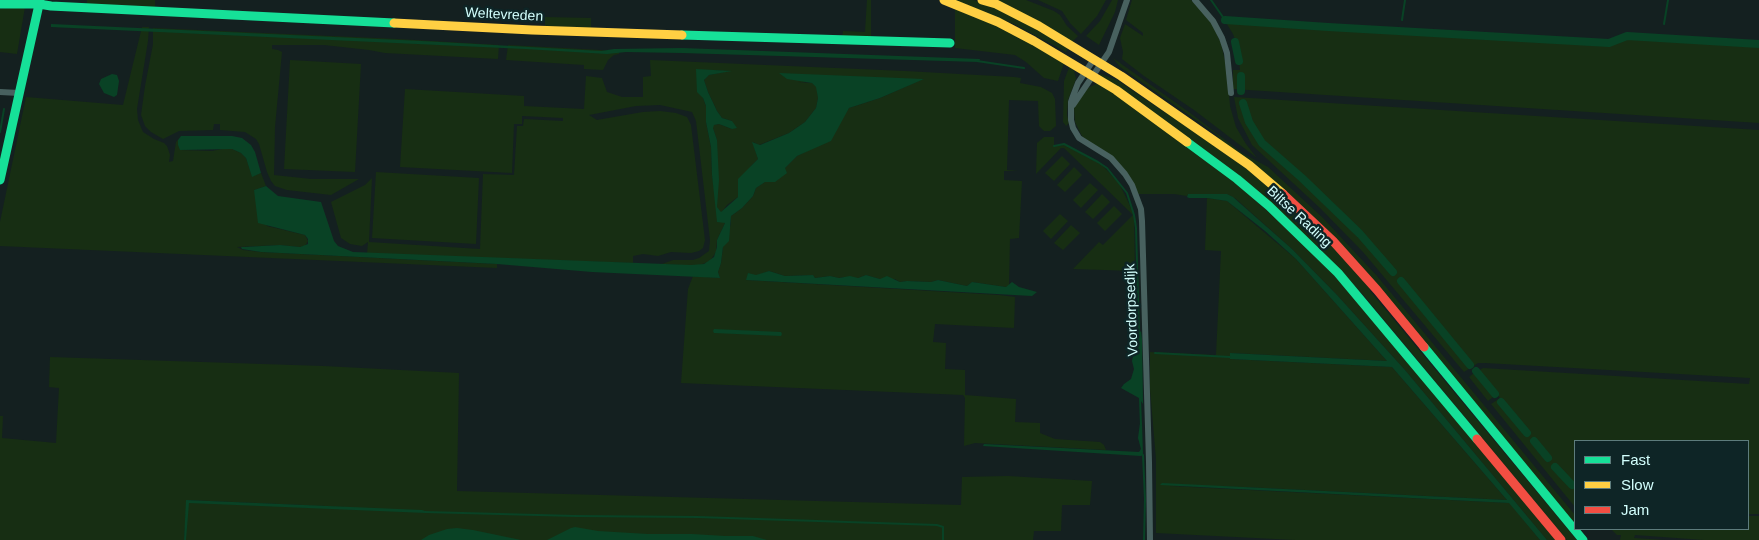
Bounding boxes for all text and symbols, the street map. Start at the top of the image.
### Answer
street label: Weltevreden [464,5,544,25]
street label: Biltse Rading [1263,183,1335,251]
street label: Voordorpsedijk [1122,263,1142,357]
legend [1574,440,1749,530]
text: Fast [1621,451,1650,468]
text: Slow [1621,476,1654,493]
text: Jam [1621,501,1649,518]

